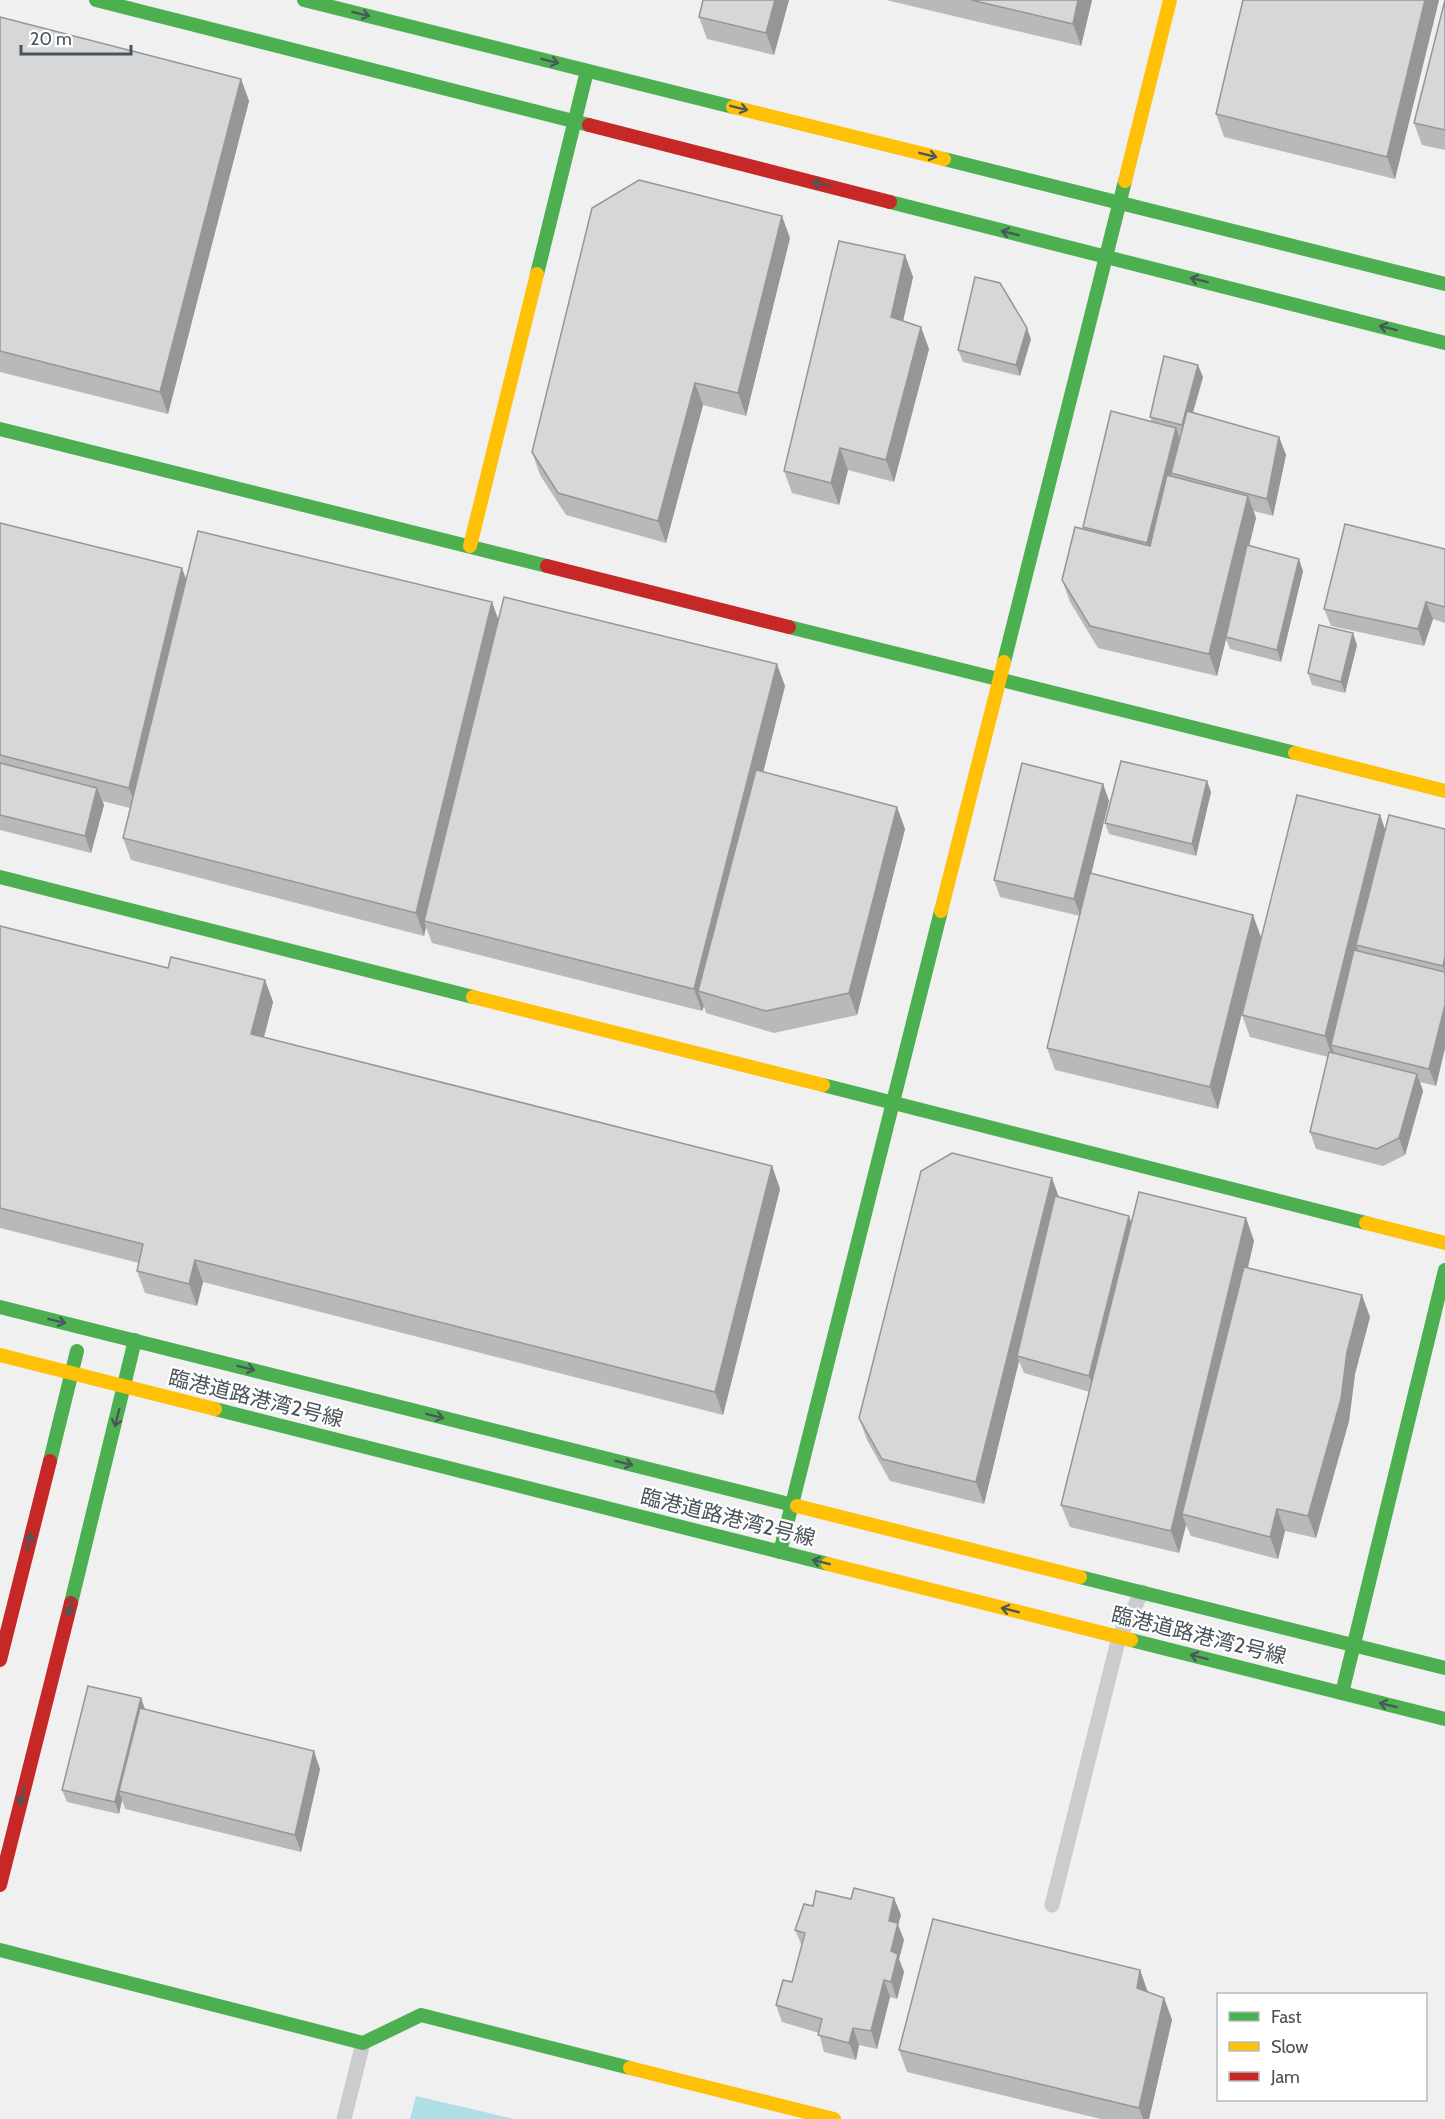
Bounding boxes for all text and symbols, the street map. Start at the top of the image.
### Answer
one-way arrow [351,9,370,21]
scale bar [21,18,130,56]
text: 20 m [30,28,72,50]
one-way arrow [540,56,559,68]
one-way arrow [729,103,748,114]
one-way arrow [919,149,938,161]
one-way arrow [812,178,831,190]
one-way arrow [1001,226,1020,238]
one-way arrow [1190,274,1209,286]
one-way arrow [1379,322,1398,334]
one-way arrow [47,1316,66,1328]
one-way arrow [236,1363,255,1375]
street label: 臨港道路港湾2号線 [166,1364,346,1432]
one-way arrow [111,1408,123,1427]
one-way arrow [425,1410,444,1422]
one-way arrow [615,1457,634,1469]
street label: 臨港道路港湾2号線 [638,1483,818,1551]
one-way arrow [24,1533,36,1552]
one-way arrow [812,1556,831,1568]
one-way arrow [63,1597,75,1616]
street label: 臨港道路港湾2号線 [1109,1601,1289,1669]
one-way arrow [1001,1603,1020,1615]
one-way arrow [1190,1651,1209,1663]
one-way arrow [1379,1698,1398,1710]
one-way arrow [16,1786,28,1805]
legend [1217,1993,1427,2101]
text: Fast [1271,2006,1302,2028]
text: Slow [1271,2036,1308,2058]
text: Jam [1270,2066,1300,2088]

